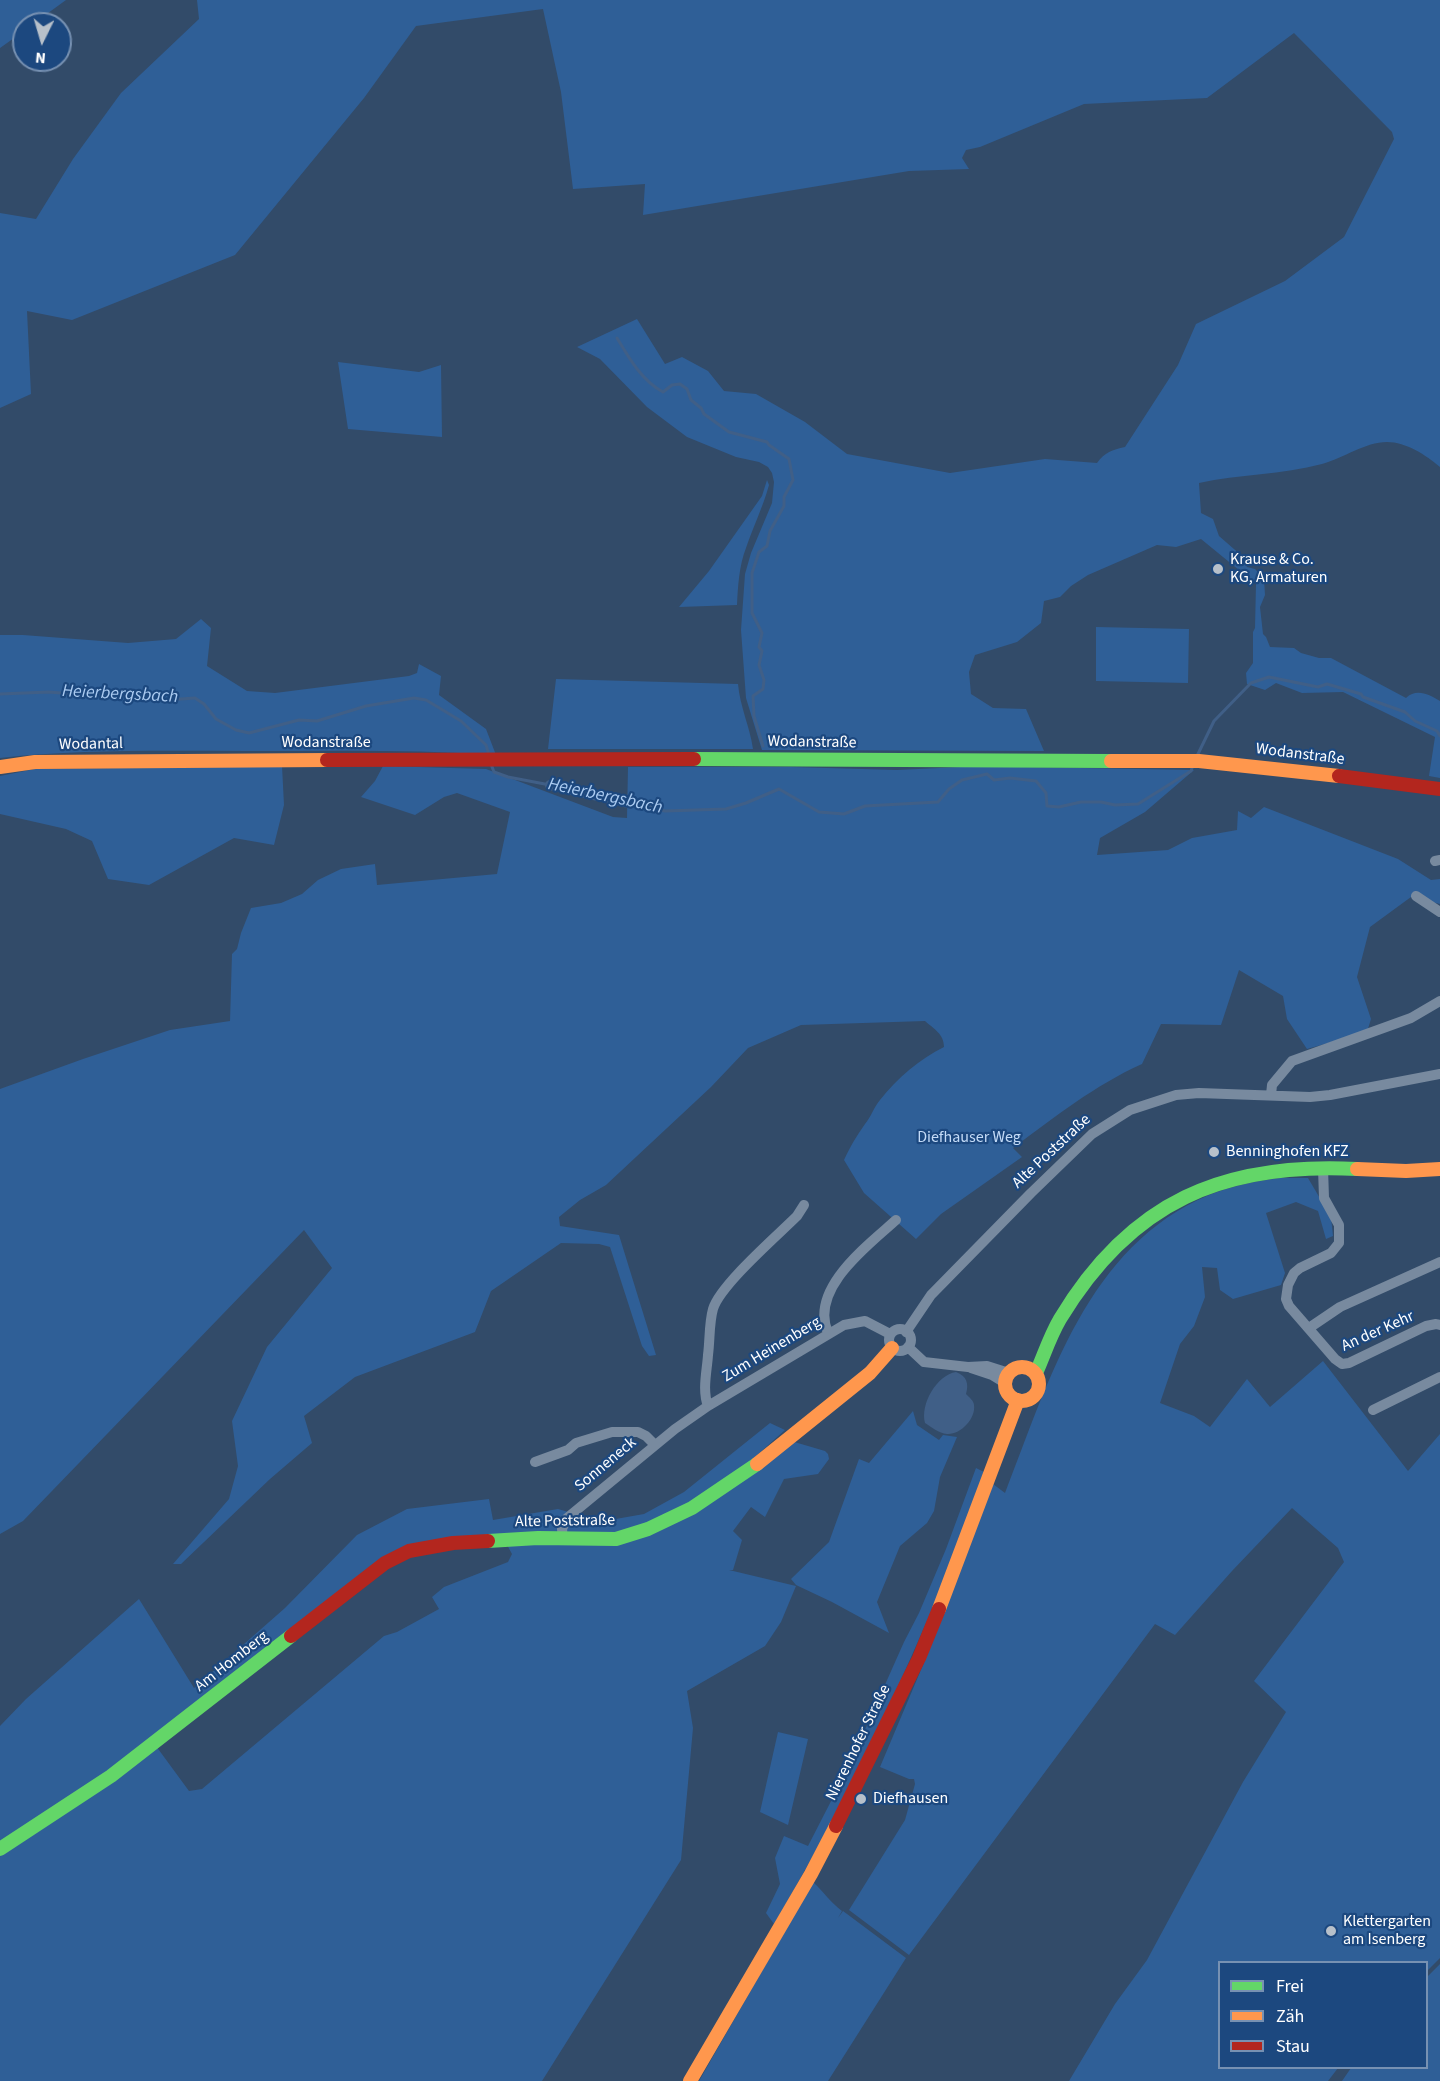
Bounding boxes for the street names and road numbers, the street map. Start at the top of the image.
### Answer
street label: Wodanstraße [281,733,371,753]
street label: Wodanstraße [767,733,857,753]
street label: Wodantal [59,735,123,755]
street label: Wodanstraße [1255,740,1345,770]
street label: Alte Poststraße [1009,1111,1095,1193]
street label: An der Kehr [1339,1307,1417,1357]
street label: Zum Heinenberg [719,1313,825,1387]
street label: Sonneneck [571,1434,641,1496]
street label: Alte Poststraße [515,1512,615,1532]
street label: Am Homberg [192,1627,272,1697]
street label: Nierenhofer Straße [823,1682,895,1804]

